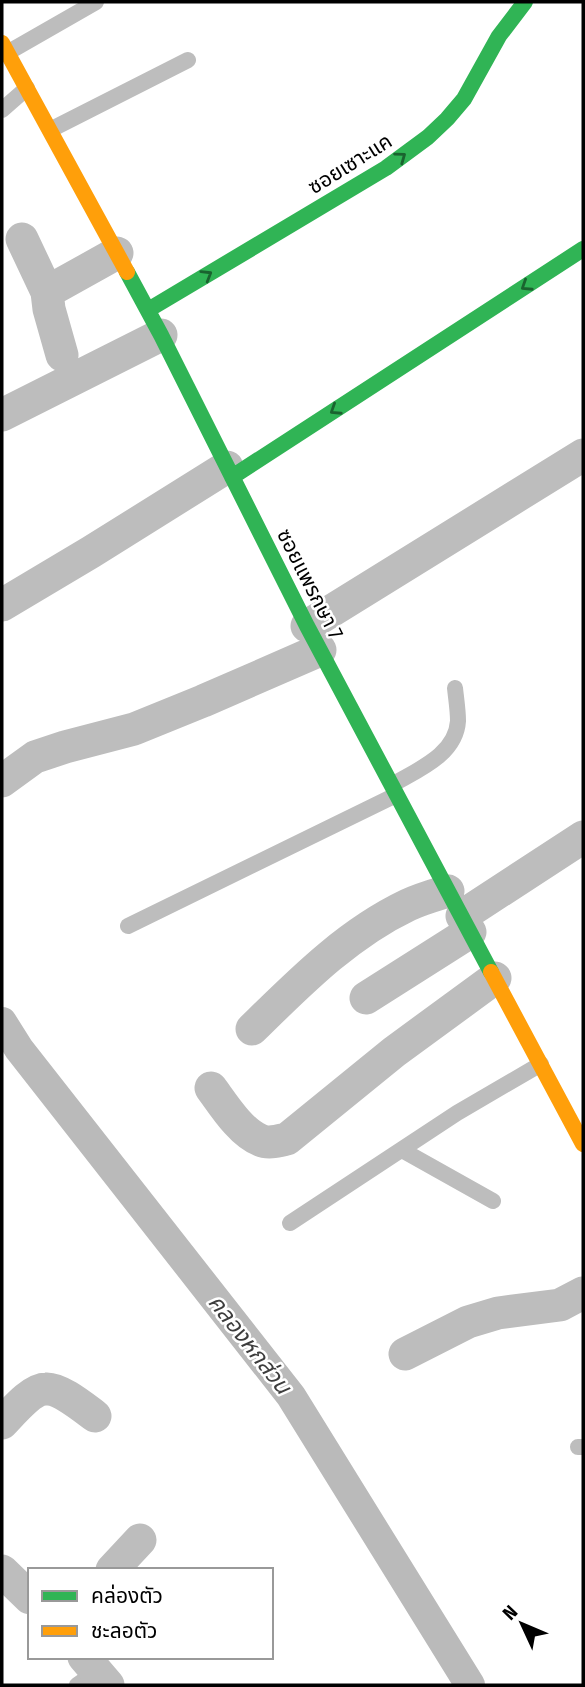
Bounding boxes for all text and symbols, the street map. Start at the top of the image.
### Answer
street label: ซอยเซาะแค [303,128,397,200]
one-way arrow [393,153,406,165]
one-way arrow [199,271,212,284]
one-way arrow [521,278,534,291]
one-way arrow [330,402,343,415]
street label: ซอยแพรกษา 7 [271,524,349,644]
water label: คลองหกส่วน [202,1289,299,1401]
legend [28,1568,273,1659]
text: คล่องตัว [91,1583,163,1609]
north arrow [487,1589,557,1659]
text: N [498,1600,522,1625]
text: ชะลอตัว [91,1618,157,1644]

